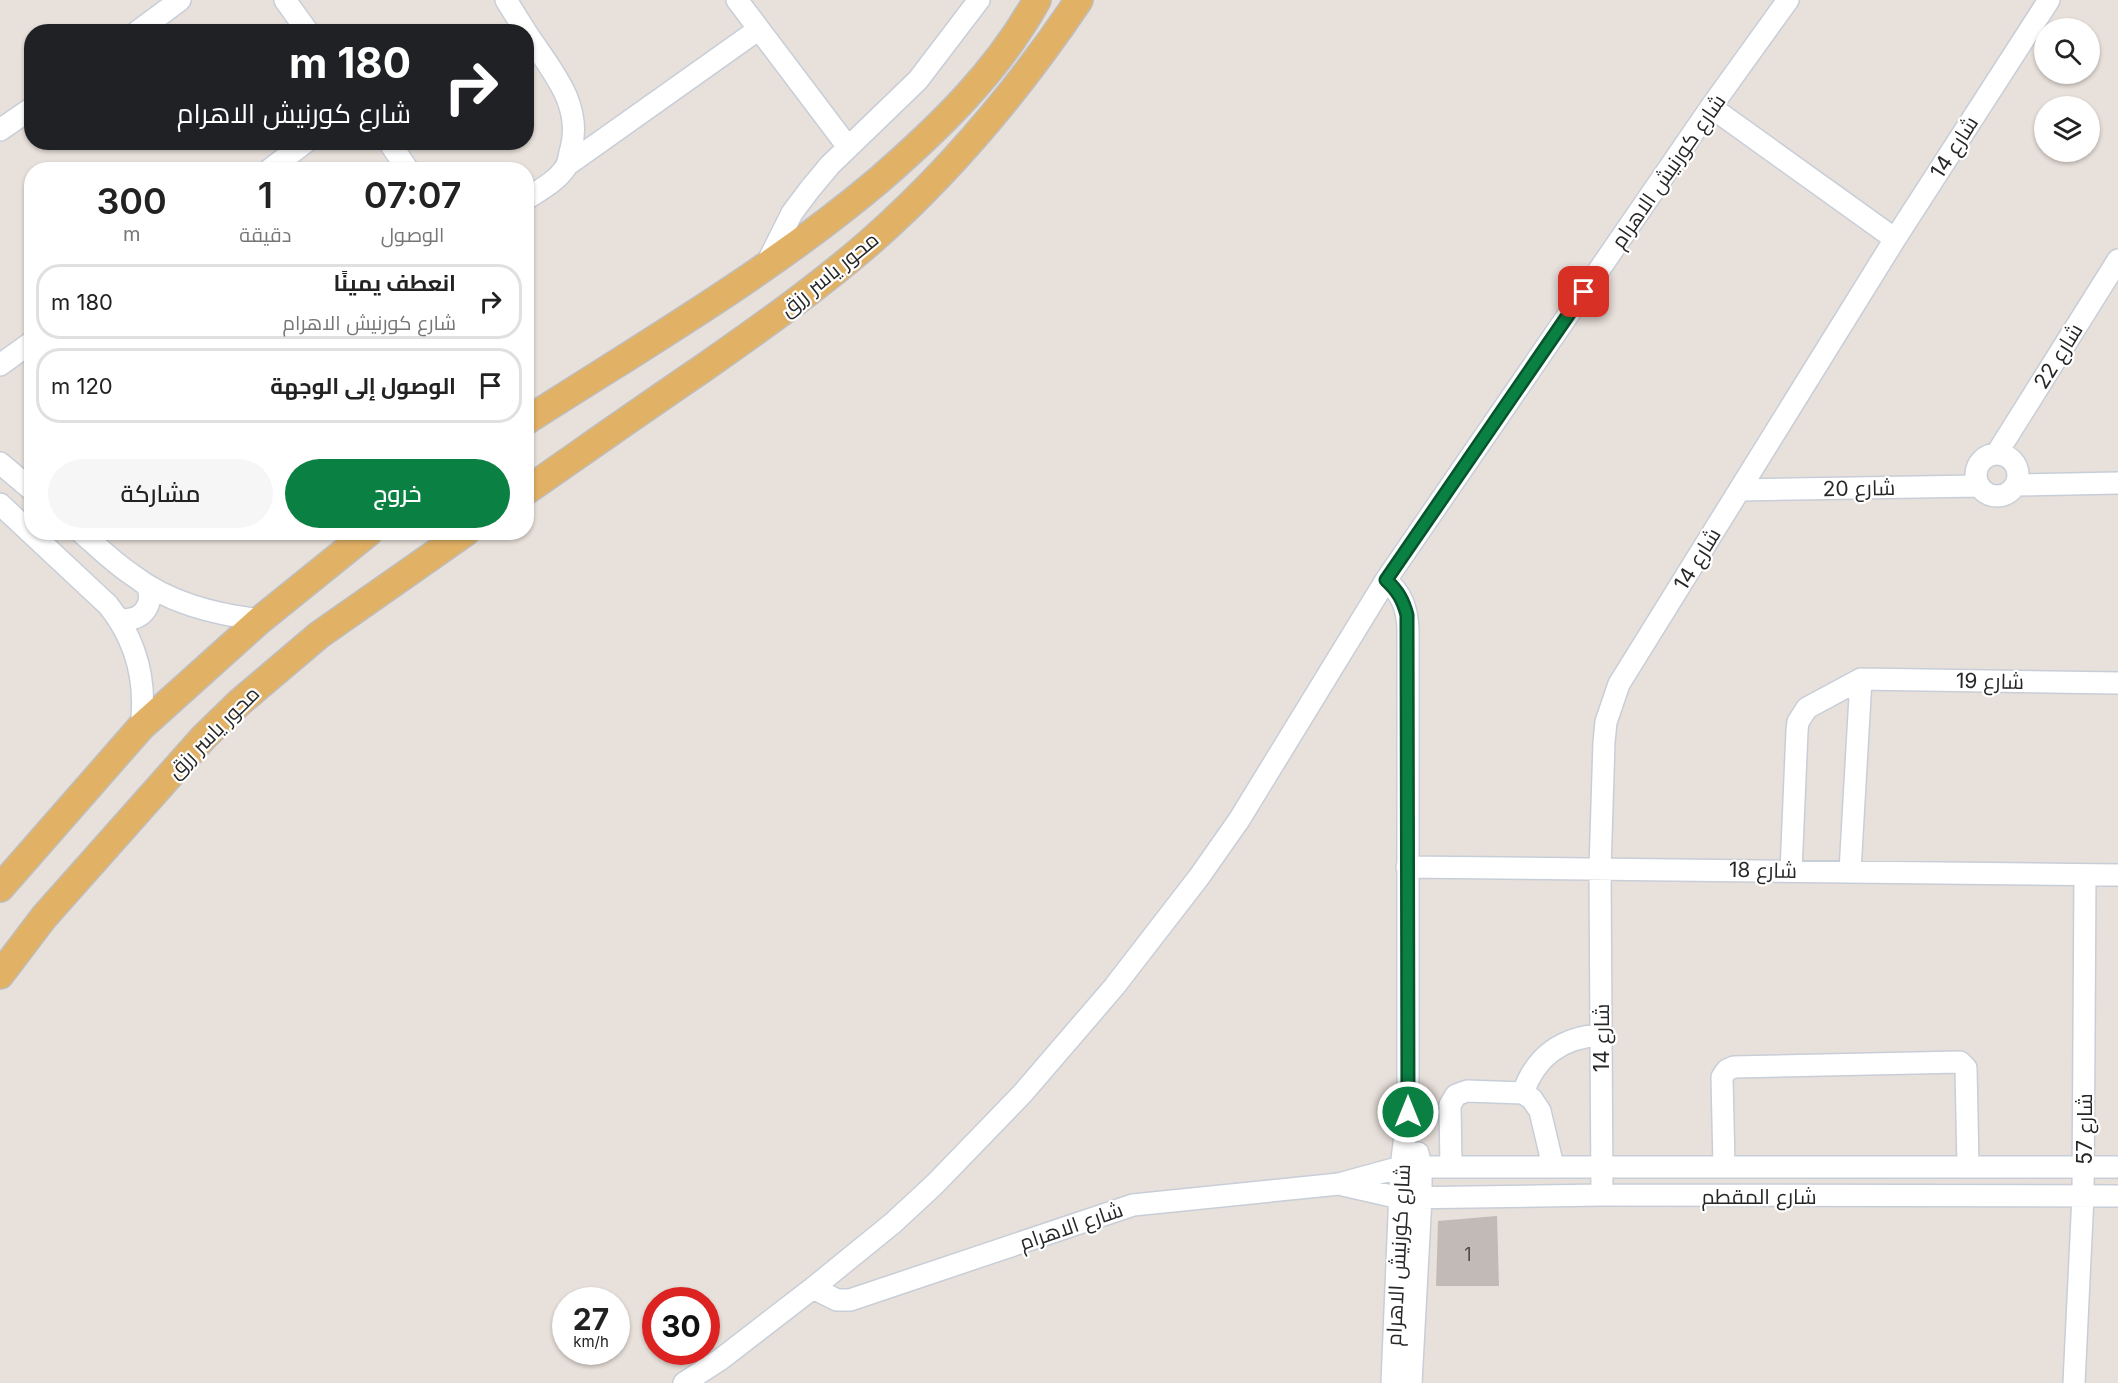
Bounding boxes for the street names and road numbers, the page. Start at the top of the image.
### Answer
street label: شارع كورنيش الاهرام [1605,89,1732,254]
street label: شارع 14 [1925,111,1985,184]
street label: محور ياسر رزق [775,227,884,322]
street label: شارع 22 [2028,319,2089,394]
street label: شارع 20 [1822,475,1896,503]
street label: شارع 14 [1668,523,1728,596]
street label: شارع 19 [1956,668,2024,696]
street label: محور ياسر رزق [162,681,265,784]
street label: شارع 18 [1729,857,1797,885]
street label: شارع 14 [1589,1004,1616,1072]
street label: شارع 57 [2072,1093,2099,1165]
street label: شارع كورنيش الاهرام [1381,1163,1417,1347]
street label: شارع المقطم [1701,1184,1817,1211]
street label: شارع الاهرام [1016,1197,1127,1257]

